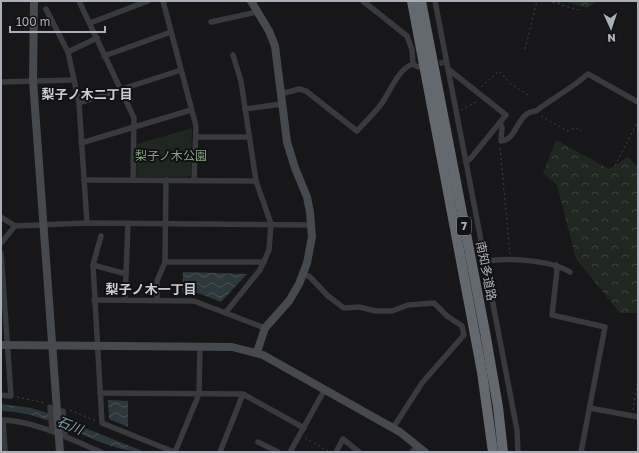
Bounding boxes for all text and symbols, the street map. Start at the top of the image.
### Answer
scale bar [10,8,105,34]
north arrow [591,8,631,48]
text: 100 m [16,14,50,29]
text: N [607,32,616,45]
district label: 梨子ノ木二丁目 [41,86,133,102]
park label: 梨子ノ木公園 [135,148,207,163]
road number: 7 [457,217,471,235]
street label: 南知多道路 [473,240,500,302]
district label: 梨子ノ木一丁目 [105,281,197,297]
water label: 石川 [55,413,87,438]

